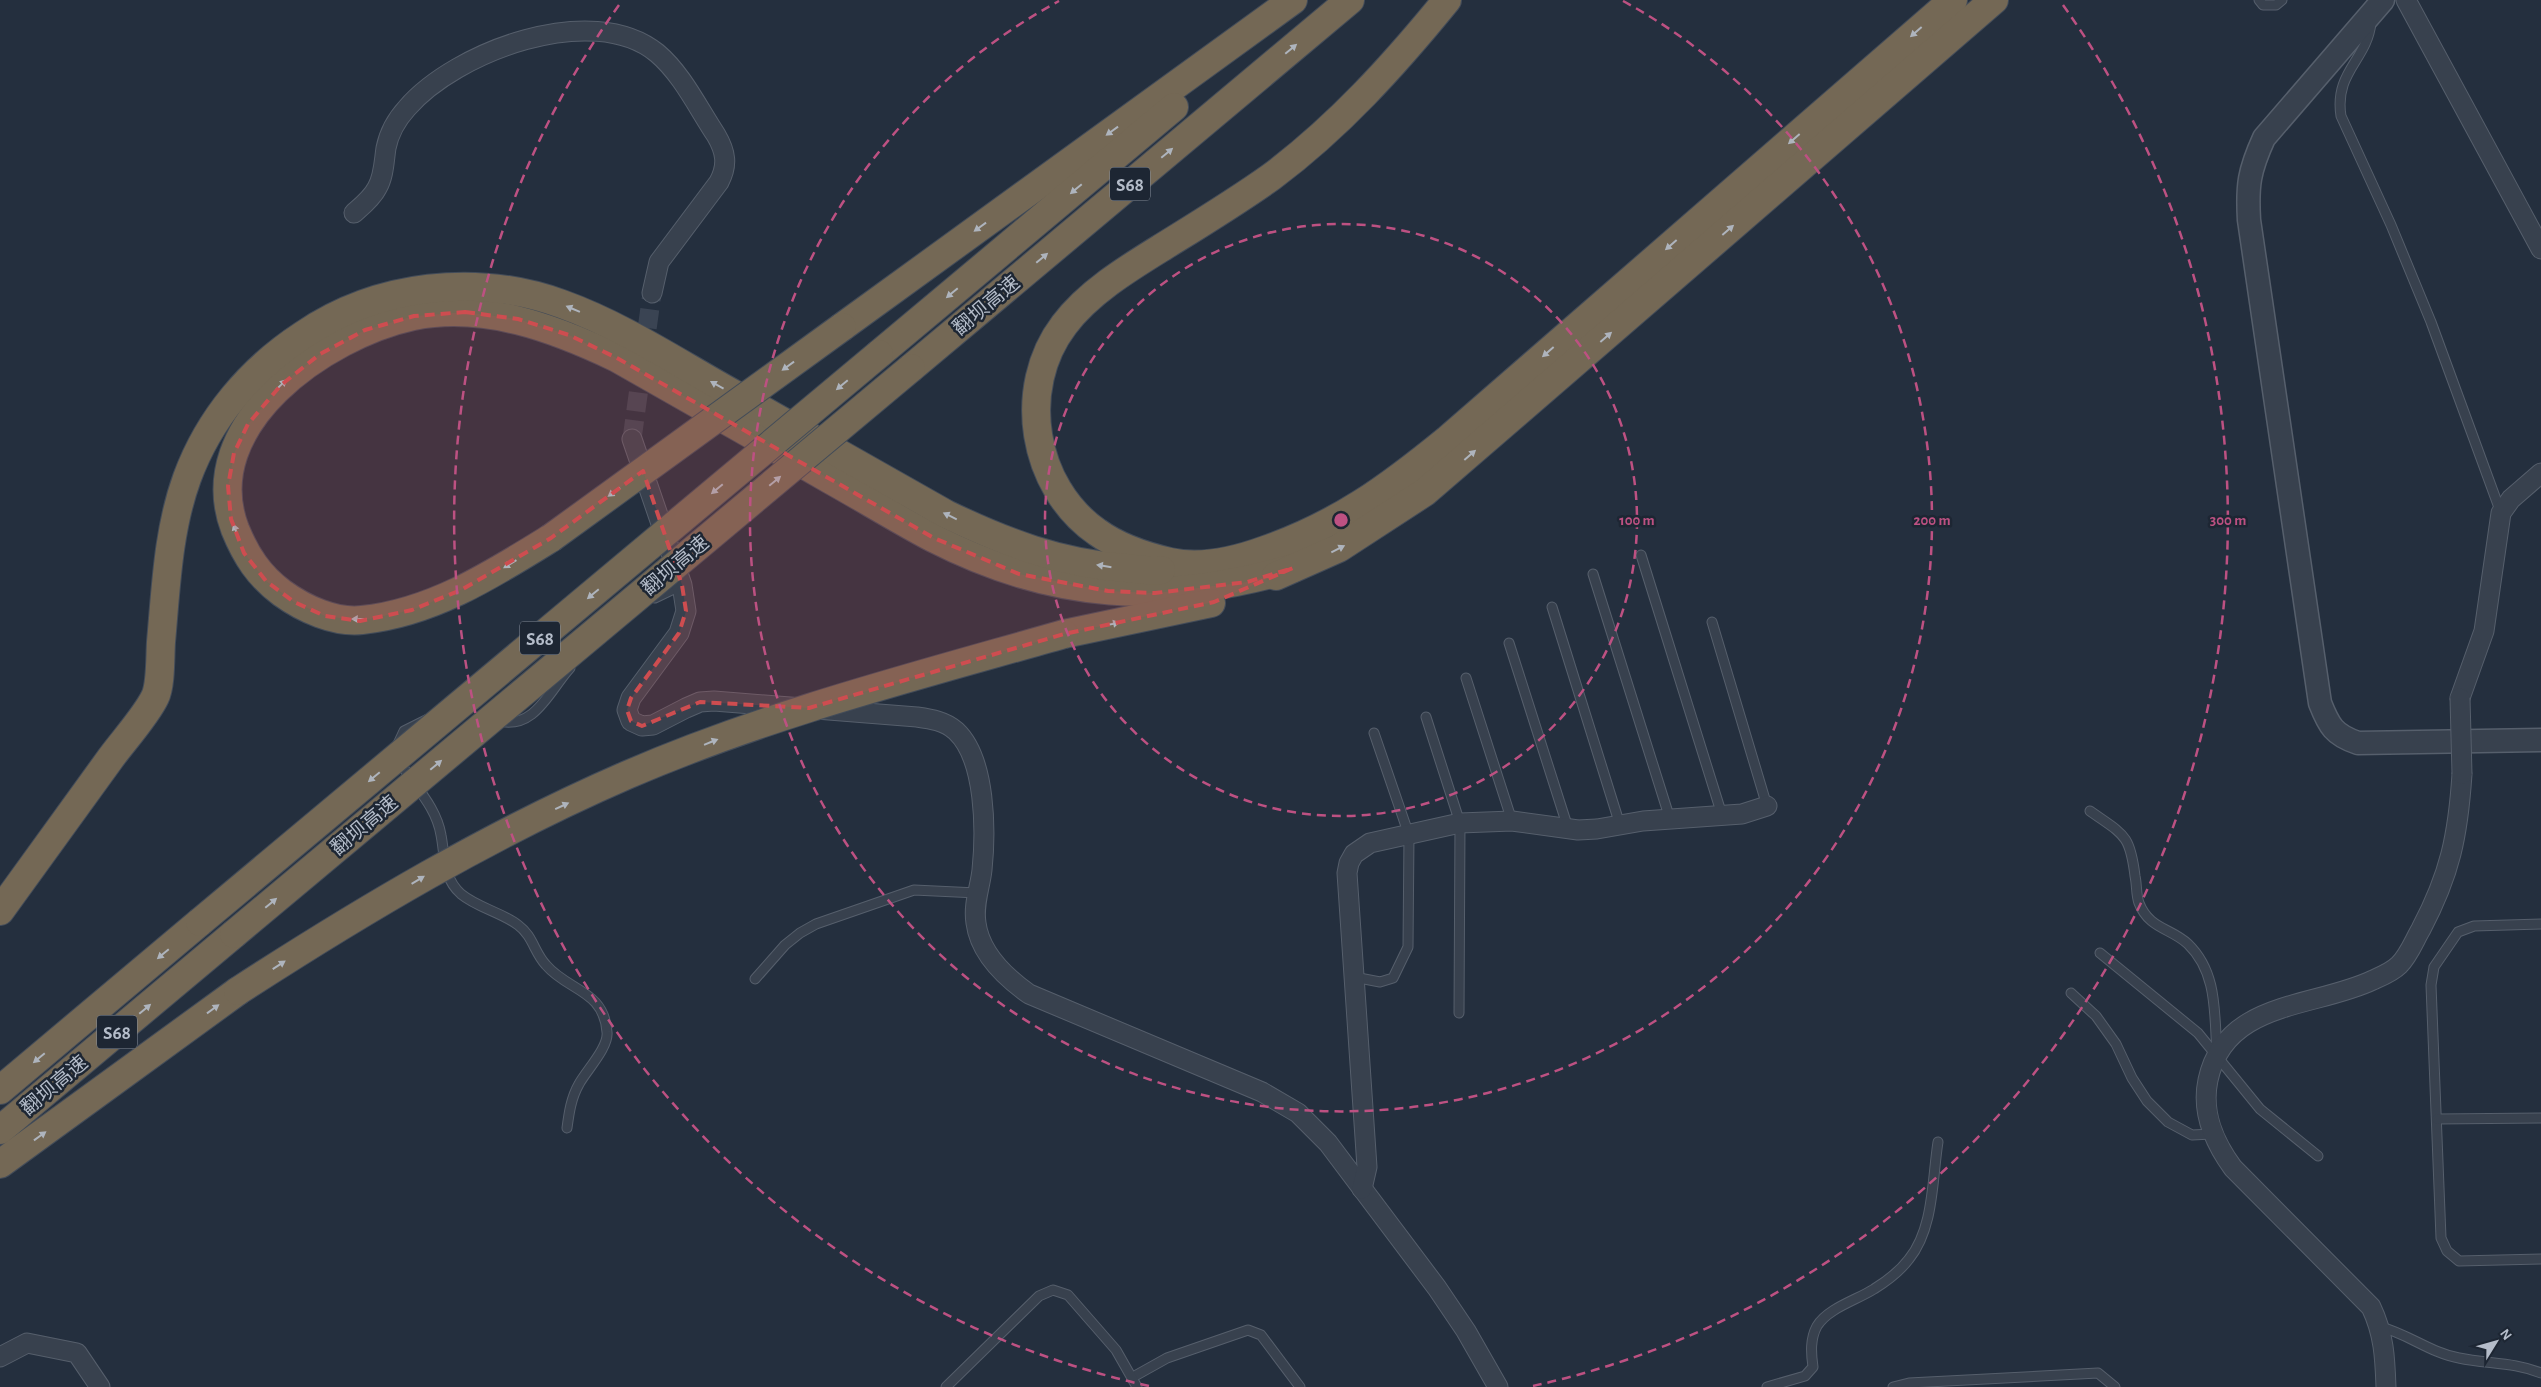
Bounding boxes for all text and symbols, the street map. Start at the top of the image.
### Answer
one-way arrow [1911,26,1923,38]
one-way arrow [1285,43,1297,55]
one-way arrow [1105,126,1119,136]
one-way arrow [1787,133,1800,144]
one-way arrow [1160,148,1173,159]
road number: S68 [1110,168,1150,200]
one-way arrow [1070,183,1083,194]
one-way arrow [973,222,987,232]
one-way arrow [1722,225,1735,236]
one-way arrow [1665,240,1678,251]
one-way arrow [1035,252,1048,263]
street label: 翻坝高速 [948,271,1024,339]
one-way arrow [946,287,958,299]
one-way arrow [565,305,580,313]
one-way arrow [1599,331,1611,343]
one-way arrow [1543,346,1555,358]
one-way arrow [781,361,795,371]
one-way arrow [275,379,287,391]
one-way arrow [836,379,848,390]
one-way arrow [710,380,724,389]
one-way arrow [1463,449,1476,460]
one-way arrow [769,475,782,486]
one-way arrow [711,484,724,495]
one-way arrow [607,487,621,497]
centre of rings [1332,511,1350,529]
one-way arrow [943,512,957,520]
text: 100 m [1619,513,1655,528]
text: 200 m [1913,513,1951,528]
text: 300 m [2210,513,2246,528]
one-way arrow [232,523,239,538]
street label: 翻坝高速 [637,531,713,599]
one-way arrow [1330,544,1345,553]
one-way arrow [503,559,516,568]
one-way arrow [1095,562,1111,570]
one-way arrow [586,588,599,599]
one-way arrow [351,615,367,623]
one-way arrow [1105,620,1120,628]
road number: S68 [520,622,560,654]
one-way arrow [704,738,719,745]
one-way arrow [429,759,442,770]
one-way arrow [368,771,381,782]
street label: 翻坝高速 [326,791,402,859]
one-way arrow [555,801,569,809]
one-way arrow [411,875,424,884]
one-way arrow [264,897,277,908]
one-way arrow [157,948,170,959]
one-way arrow [272,960,286,969]
one-way arrow [138,1003,151,1014]
one-way arrow [206,1004,219,1015]
road number: S68 [97,1016,137,1048]
street label: 翻坝高速 [16,1051,92,1119]
one-way arrow [33,1052,45,1064]
one-way arrow [33,1131,47,1141]
north arrow [2471,1317,2521,1367]
text: N [2497,1327,2514,1343]

